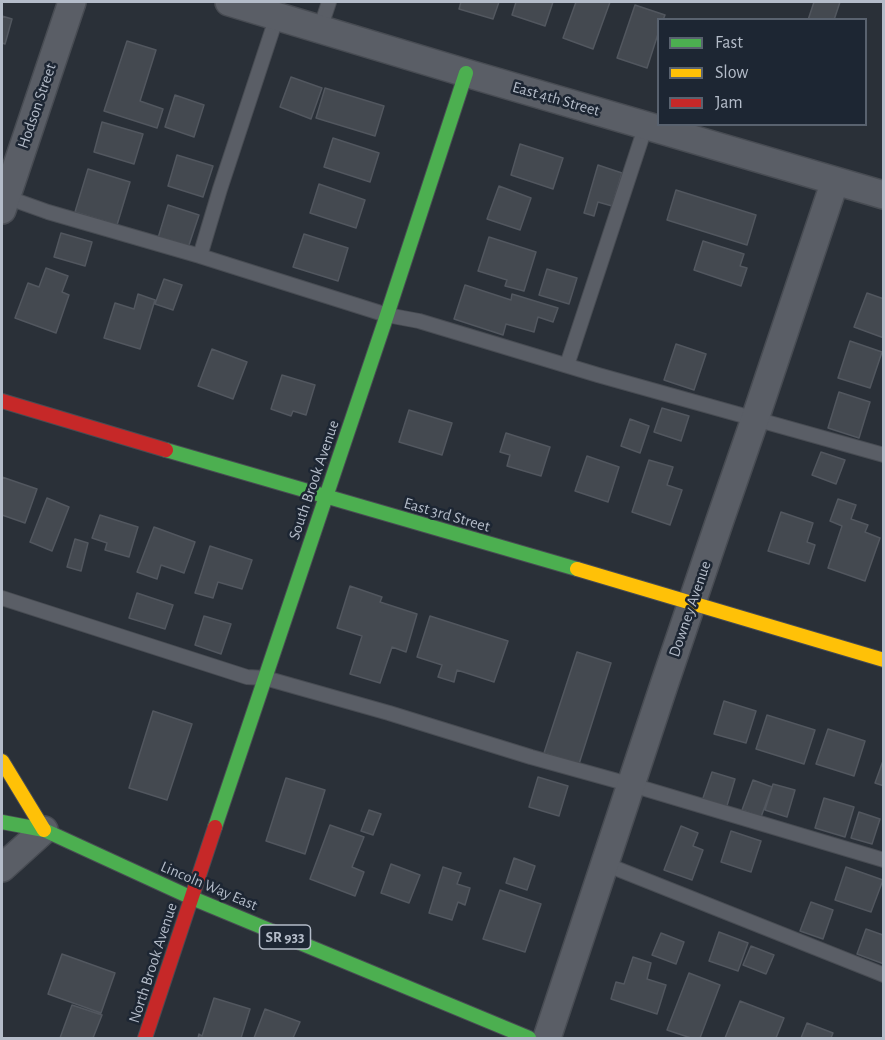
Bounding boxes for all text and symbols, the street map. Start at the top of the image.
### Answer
legend [657,18,867,126]
text: Fast [715,34,743,52]
street label: Hodson Street [13,61,61,151]
text: Slow [715,64,748,82]
street label: East 4th Street [510,77,602,121]
text: Jam [715,94,743,112]
street label: South Brook Avenue [285,418,343,542]
street label: East 3rd Street [402,494,492,536]
street label: Downey Avenue [665,558,715,660]
street label: Lincoln Way East [158,857,260,915]
street label: North Brook Avenue [124,900,182,1026]
road number: SR 933 [260,925,310,949]

